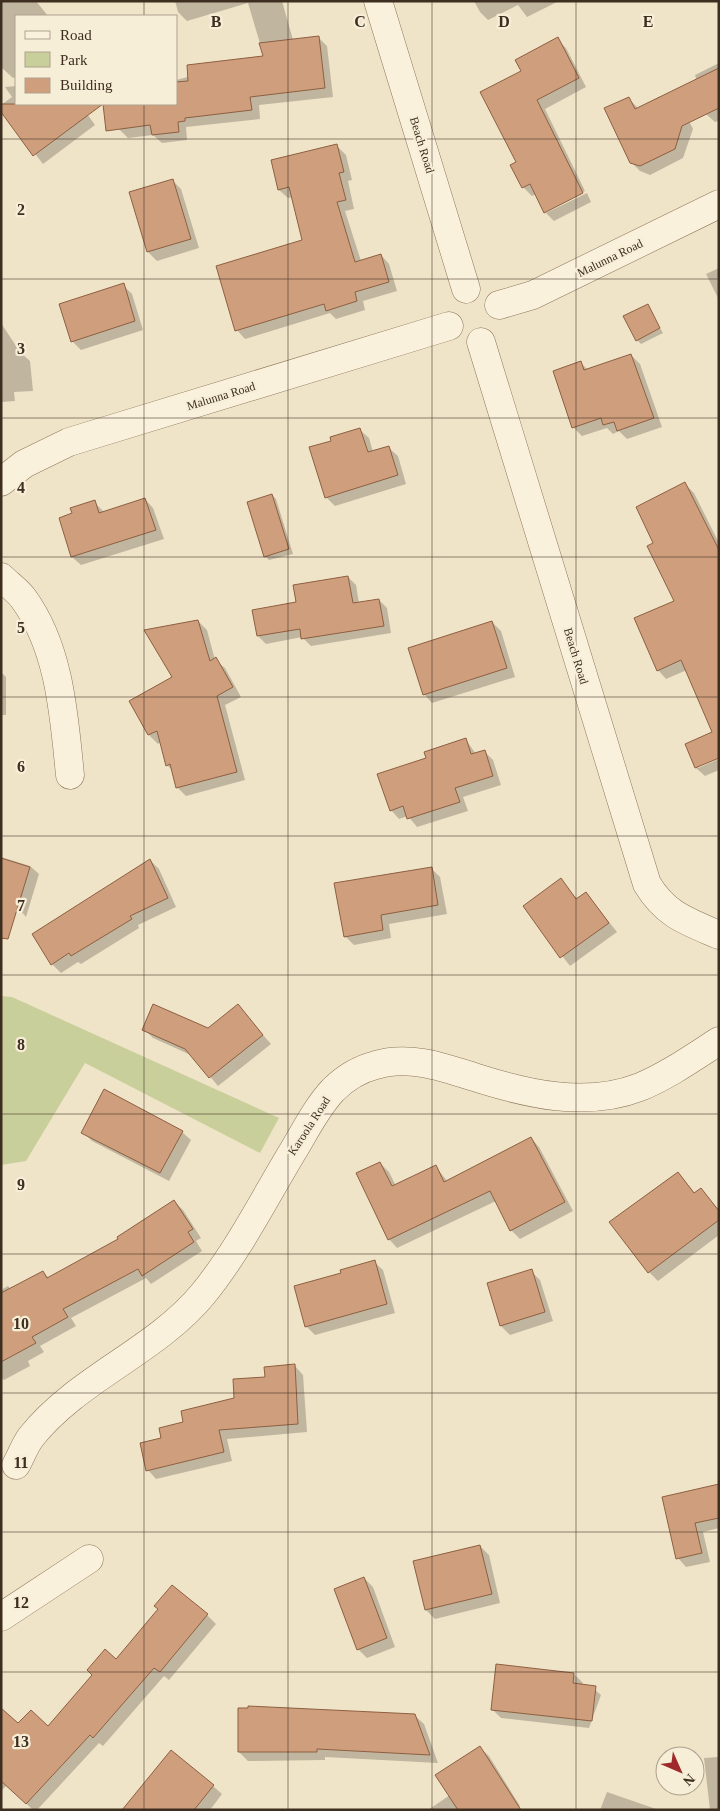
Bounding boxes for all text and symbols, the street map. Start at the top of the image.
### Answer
text: B [211,13,222,30]
text: C [354,13,366,30]
text: D [498,13,510,30]
text: E [643,13,653,30]
legend [15,15,178,105]
text: Road [60,27,92,43]
text: Park [60,52,88,68]
text: Building [60,77,113,93]
street label: Beach Road [407,115,437,175]
text: 2 [17,201,25,218]
street label: Malunna Road [575,236,645,280]
text: 3 [17,340,25,357]
street label: Malunna Road [185,379,257,413]
text: 4 [17,479,25,496]
text: 5 [17,619,25,636]
street label: Beach Road [561,626,591,686]
text: 6 [17,758,25,775]
text: 7 [17,897,25,914]
text: 8 [17,1036,25,1053]
street label: Karoola Road [285,1094,333,1158]
text: 9 [17,1176,25,1193]
text: 10 [13,1315,29,1332]
text: 11 [13,1454,29,1471]
text: 12 [13,1594,29,1611]
text: 13 [13,1733,29,1750]
north arrow [655,1746,705,1796]
text: N [680,1771,698,1789]

